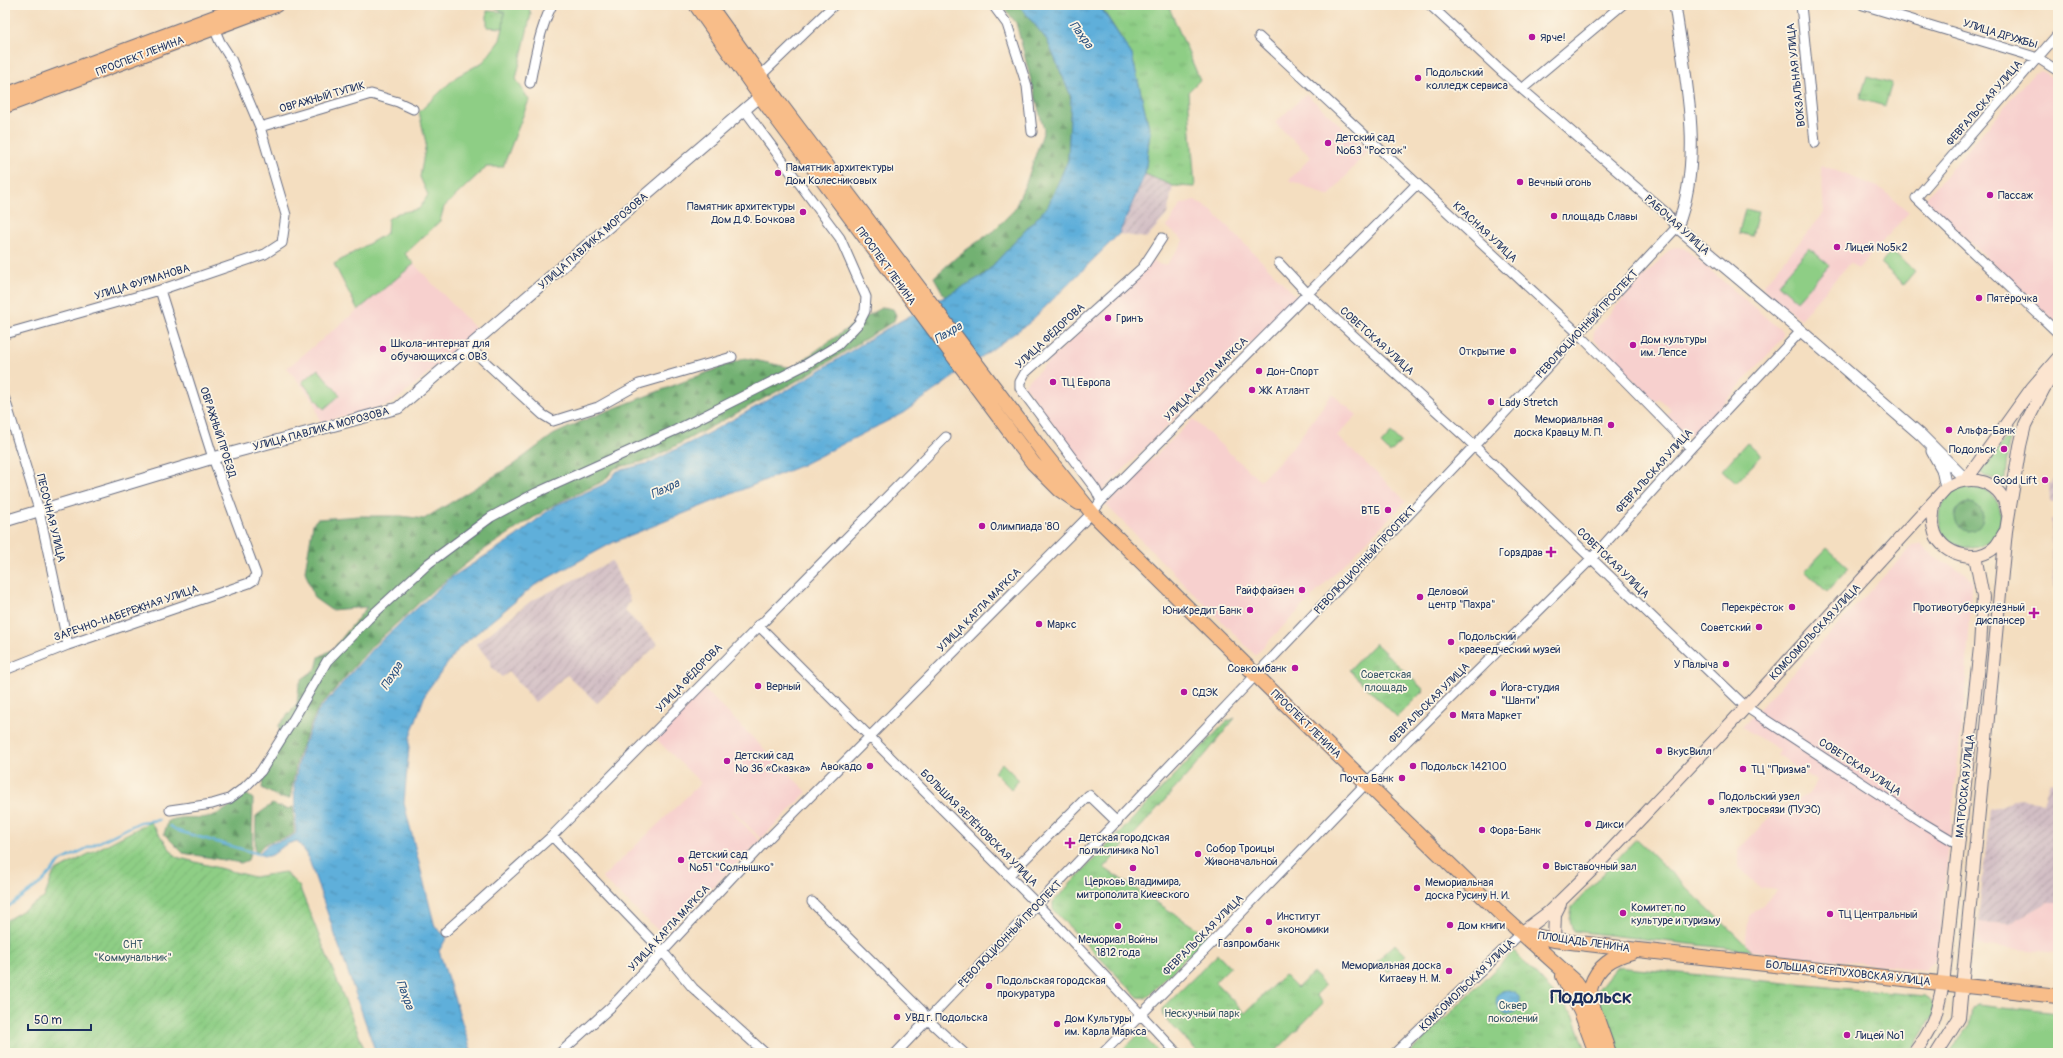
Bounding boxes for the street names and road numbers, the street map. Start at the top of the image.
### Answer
street label: УЛИЦА ДРУЖБЫ [1961,17,2039,51]
street label: ВОКЗАЛЬНАЯ УЛИЦА [1784,23,1808,127]
street label: ПРОСПЕКТ ЛЕНИНА [94,33,186,79]
street label: ФЕВРАЛЬСКАЯ УЛИЦА [1943,58,2025,148]
street label: ОВРАЖНЫЙ ТУПИК [278,79,366,115]
street label: УЛИЦА ПАВЛИКА МОРОЗОВА [536,190,650,292]
street label: РАБОЧАЯ УЛИЦА [1642,192,1712,258]
street label: КРАСНАЯ УЛИЦА [1450,199,1520,265]
street label: ПРОСПЕКТ ЛЕНИНА [853,225,919,307]
street label: УЛИЦА ФУРМАНОВА [93,261,191,303]
street label: РЕВОЛЮЦИОННЫЙ ПРОСПЕКТ [1533,267,1641,381]
street label: УЛИЦА ФЁДОРОВА [1013,301,1087,371]
street label: СОВЕТСКАЯ УЛИЦА [1337,304,1417,378]
street label: УЛИЦА КАРЛА МАРКСА [1161,334,1251,424]
street label: ОВРАЖНЫЙ ПРОЕЗД [197,385,239,479]
street label: УЛИЦА ПАВЛИКА МОРОЗОВА [251,405,391,453]
street label: ФЕВРАЛЬСКАЯ УЛИЦА [1613,426,1695,516]
street label: ПЕСОЧНАЯ УЛИЦА [34,473,68,563]
street label: РЕВОЛЮЦИОННЫЙ ПРОСПЕКТ [1311,503,1419,617]
street label: СОВЕТСКАЯ УЛИЦА [1574,525,1652,601]
street label: УЛИЦА КАРЛА МАРКСА [934,565,1024,655]
street label: КОМСОМОЛЬСКАЯ УЛИЦА [1767,581,1863,683]
street label: ЗАРЕЧНО-НАБЕРЕЖНАЯ УЛИЦА [52,582,200,644]
street label: УЛИЦА ФЁДОРОВА [653,641,725,715]
street label: ФЕВРАЛЬСКАЯ УЛИЦА [1386,660,1472,746]
street label: ПРОСПЕКТ ЛЕНИНА [1268,687,1344,761]
street label: МАТРОССКАЯ УЛИЦА [1953,734,1977,838]
street label: СОВЕТСКАЯ УЛИЦА [1816,736,1904,798]
street label: БОЛЬШАЯ ЗЕЛЁНОВСКАЯ УЛИЦА [918,767,1040,889]
street label: РЕВОЛЮЦИОННЫЙ ПРОСПЕКТ [956,878,1064,990]
street label: УЛИЦА КАРЛА МАРКСА [626,882,712,974]
street label: ФЕВРАЛЬСКАЯ УЛИЦА [1160,892,1246,978]
street label: ПЛОЩАДЬ ЛЕНИНА [1537,929,1631,955]
street label: КОМСОМОЛЬСКАЯ УЛИЦА [1417,936,1517,1034]
street label: БОЛЬШАЯ СЕРПУХОВСКАЯ УЛИЦА [1765,958,1931,988]

